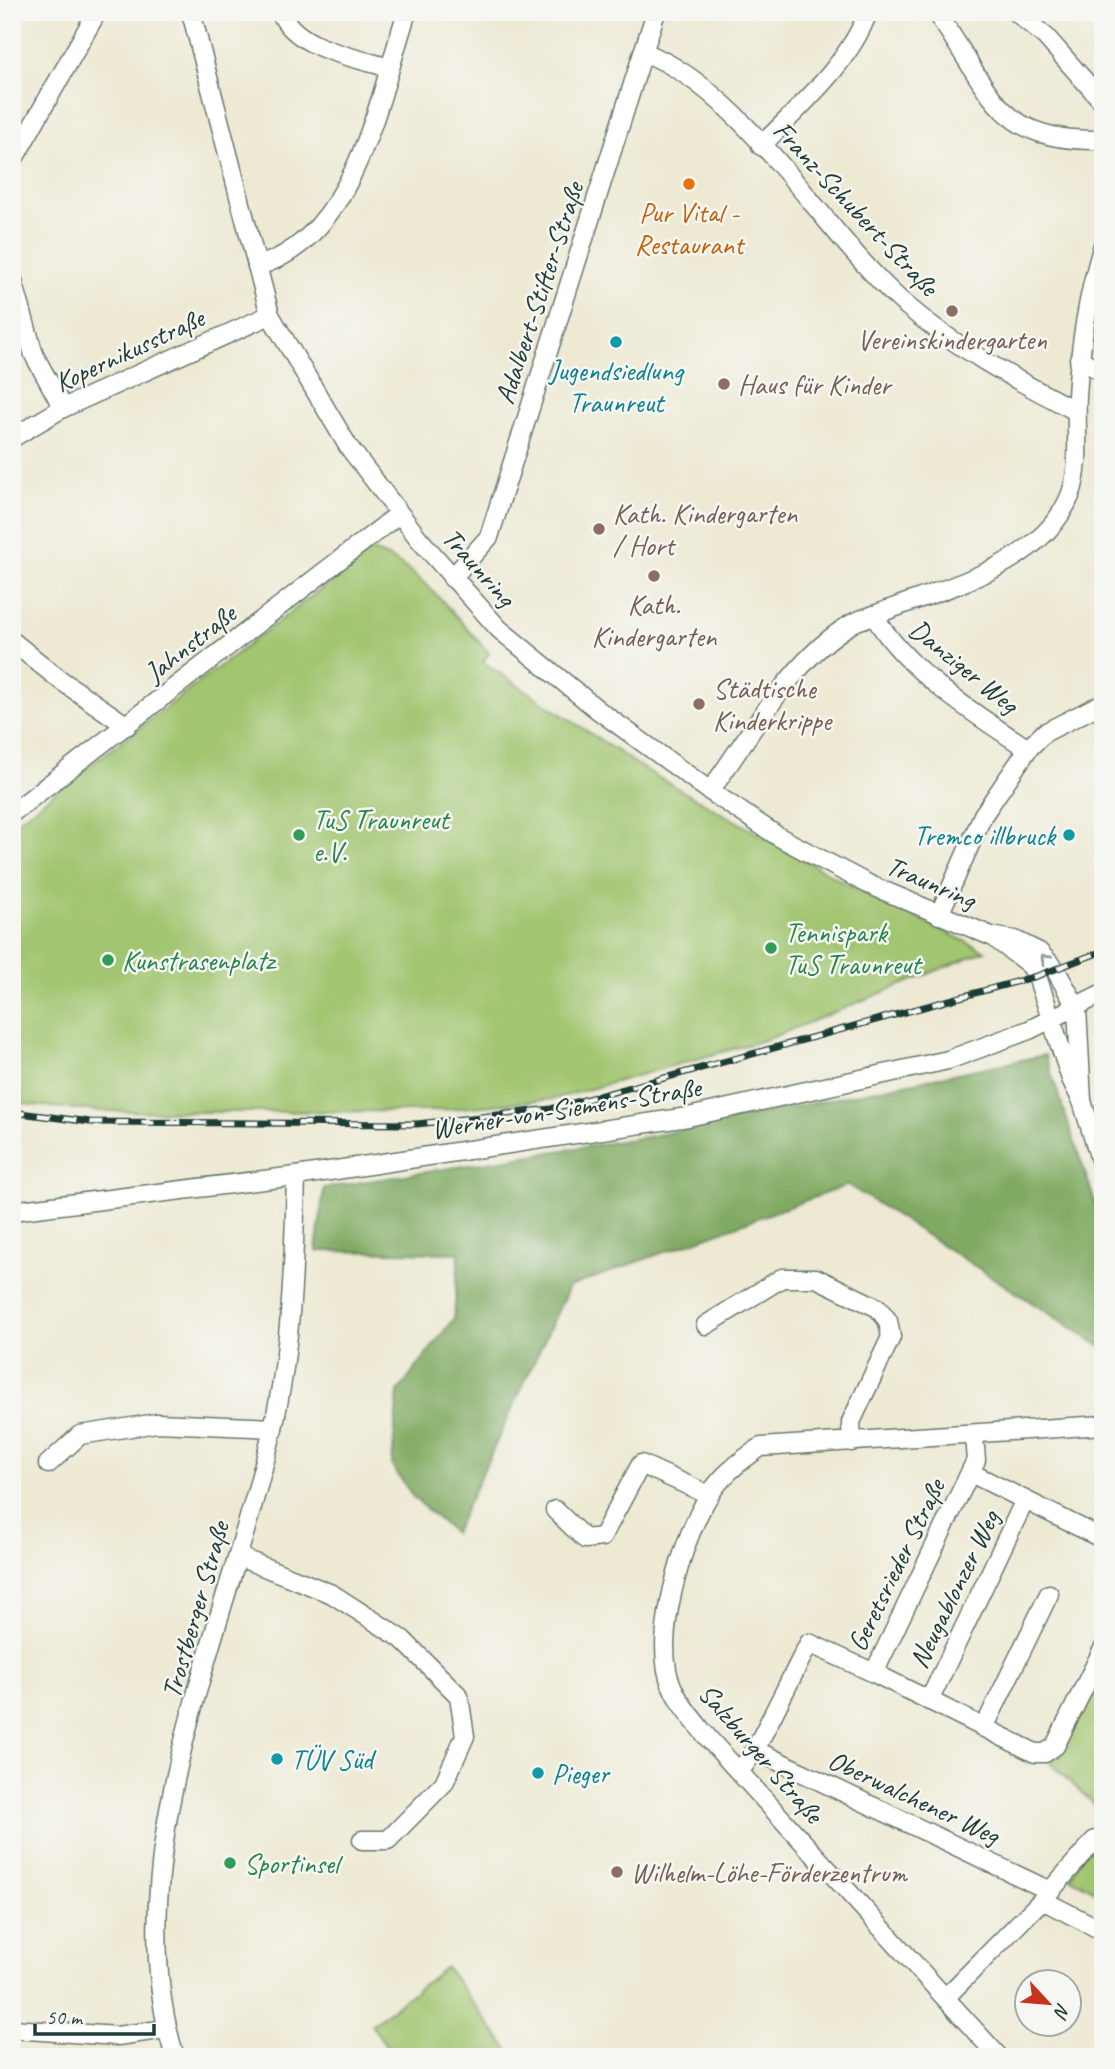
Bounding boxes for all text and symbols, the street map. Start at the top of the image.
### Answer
street label: Franz-Schubert-Straße [766,113,947,304]
street label: Adalbert-Stifter-Straße [487,176,592,408]
marker: Pur Vital - Restaurant [681,176,697,192]
place label: Pur Vital - Restaurant [635,195,746,262]
street label: Kopernikusstraße [49,299,211,400]
marker: Vereinskindergarten [944,303,960,319]
place label: Vereinskindergarten [857,322,1047,357]
marker: Jugendsiedlung Traunreut [608,334,624,350]
place label: Jugendsiedlung Traunreut [547,353,685,420]
place label: Haus für Kinder [738,367,893,402]
marker: Haus für Kinder [716,376,732,392]
place label: Kath. Kindergarten / Hort [613,496,798,563]
street label: Traunring [435,521,525,615]
marker: Kath. Kindergarten / Hort [591,521,607,537]
marker: Kath. Kindergarten [646,568,662,584]
place label: Kath. Kindergarten [592,587,718,654]
street label: Jahnstraße [136,595,244,691]
street label: Danziger Weg [902,611,1027,722]
place label: Städtische Kinderkrippe [713,671,833,738]
marker: Städtische Kinderkrippe [691,696,707,712]
place label: TuS Traunreut e.V. [313,802,451,869]
place label: Tremco illbruck [914,818,1057,853]
marker: TuS Traunreut e.V. [291,827,307,843]
marker: Tremco illbruck [1061,827,1077,843]
street label: Traunring [881,848,983,917]
place label: Tennispark TuS Traunreut [785,915,923,982]
marker: Tennispark TuS Traunreut [763,940,779,956]
place label: Kunstrasenplatz [122,943,277,978]
marker: Kunstrasenplatz [100,952,116,968]
one-way arrow [1040,954,1053,967]
street label: Werner-von-Siemens-Straße [429,1069,705,1147]
street label: Geretsrieder Straße [839,1471,954,1657]
street label: Neugablonzer Weg [901,1503,1008,1674]
street label: Trostberger Straße [153,1516,237,1702]
street label: Salzburger Straße [691,1676,832,1831]
place label: TÜV Süd [291,1742,377,1777]
street label: Oberwalchener Weg [823,1742,1007,1853]
marker: TÜV Süd [269,1751,285,1767]
place label: Pieger [552,1756,611,1791]
marker: Pieger [530,1765,546,1781]
place label: Sportinsel [244,1846,344,1881]
marker: Sportinsel [222,1855,238,1871]
place label: Wilhelm-Löhe-Förderzentrum [631,1855,908,1890]
marker: Wilhelm-Löhe-Förderzentrum [609,1864,625,1880]
north arrow [1014,1968,1084,2038]
scale bar [35,1992,154,2036]
text: N [1048,1999,1076,2023]
text: 50 m [46,2004,84,2030]

